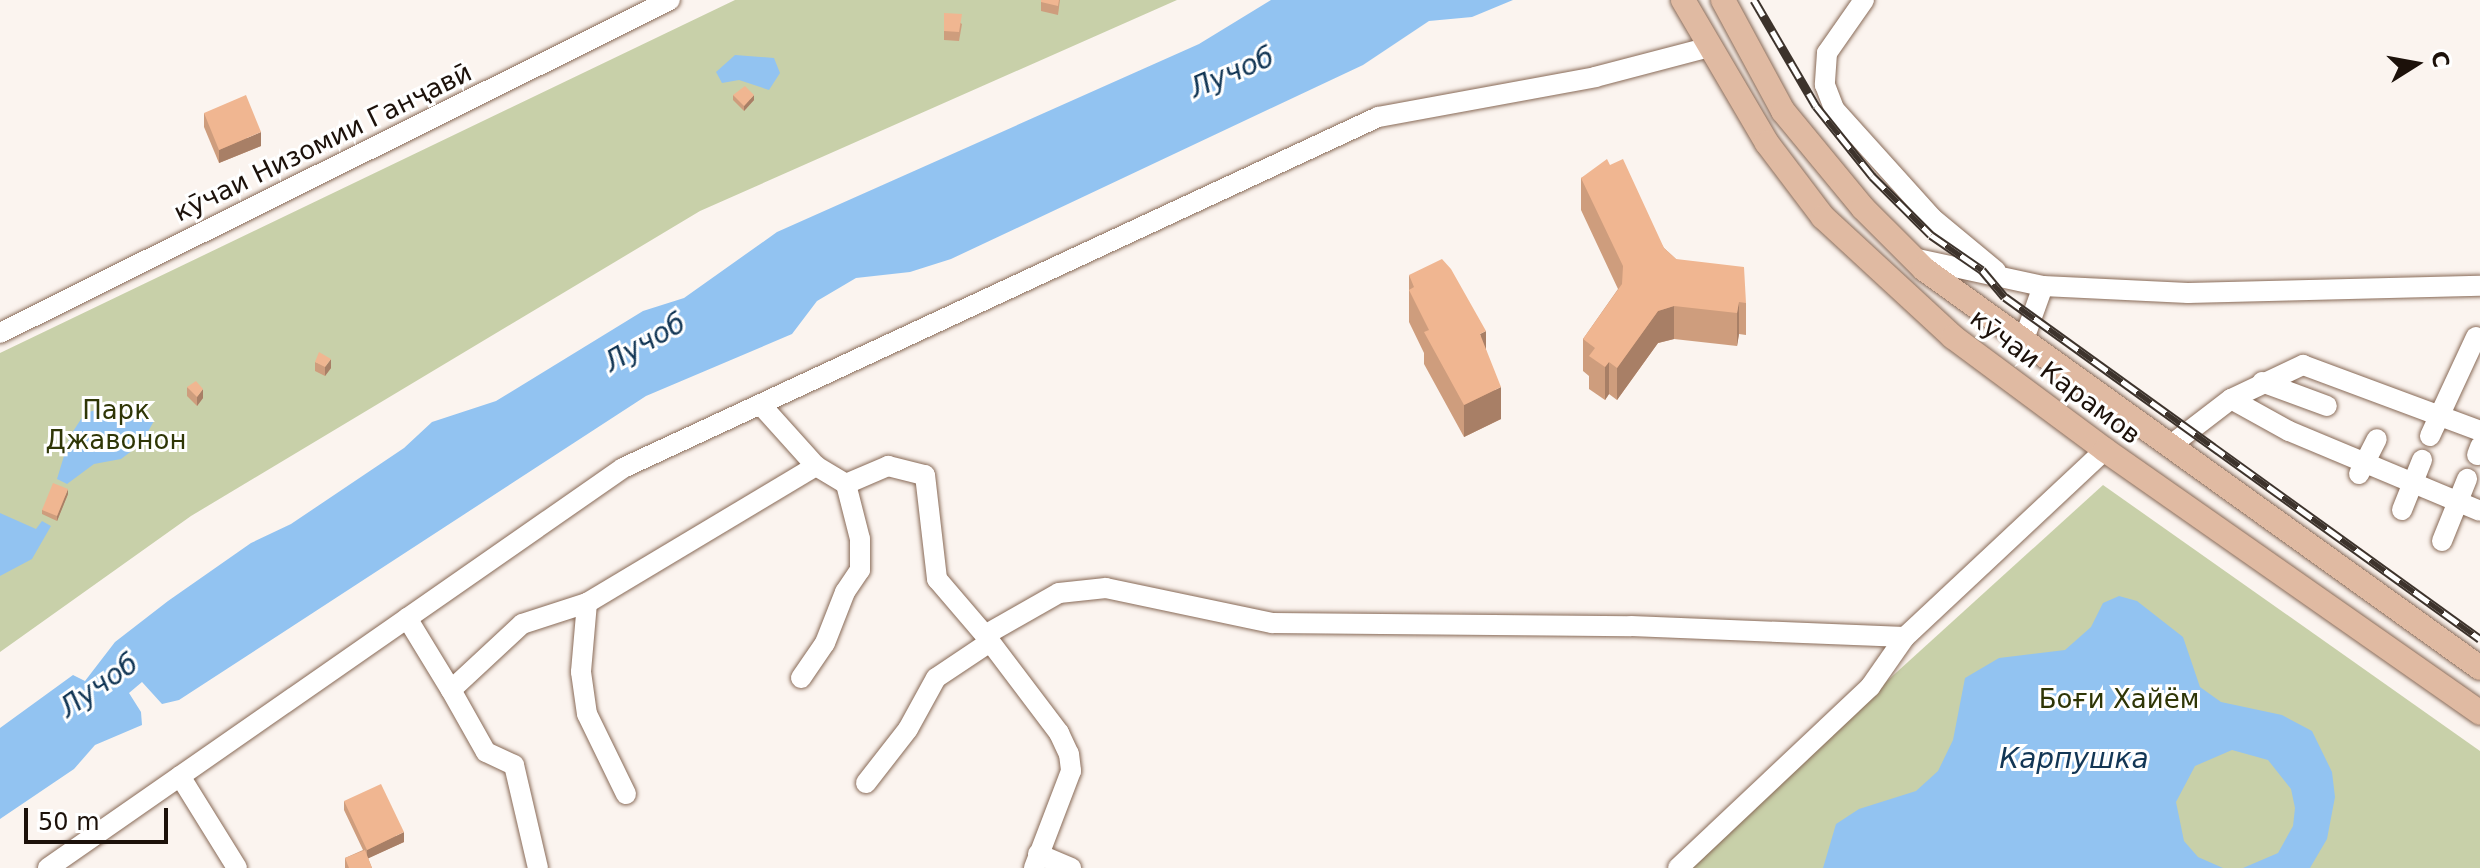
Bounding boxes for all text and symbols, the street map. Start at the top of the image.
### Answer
north arrow [2376,24,2456,104]
water label: Лучоб [1185,40,1279,106]
text: С [2426,49,2454,70]
street label: кӯчаи Низомии Ганҷавӣ [169,57,477,229]
street label: кӯчаи Карамов [1964,303,2146,451]
water label: Лучоб [598,306,692,380]
park label: Парк Джавонон [46,395,186,456]
water label: Лучоб [53,647,145,725]
park label: Боғи Хайём [2039,684,2199,716]
water label: Карпушка [1999,742,2149,776]
scale bar [28,792,172,842]
text: 50 m [38,808,100,836]

